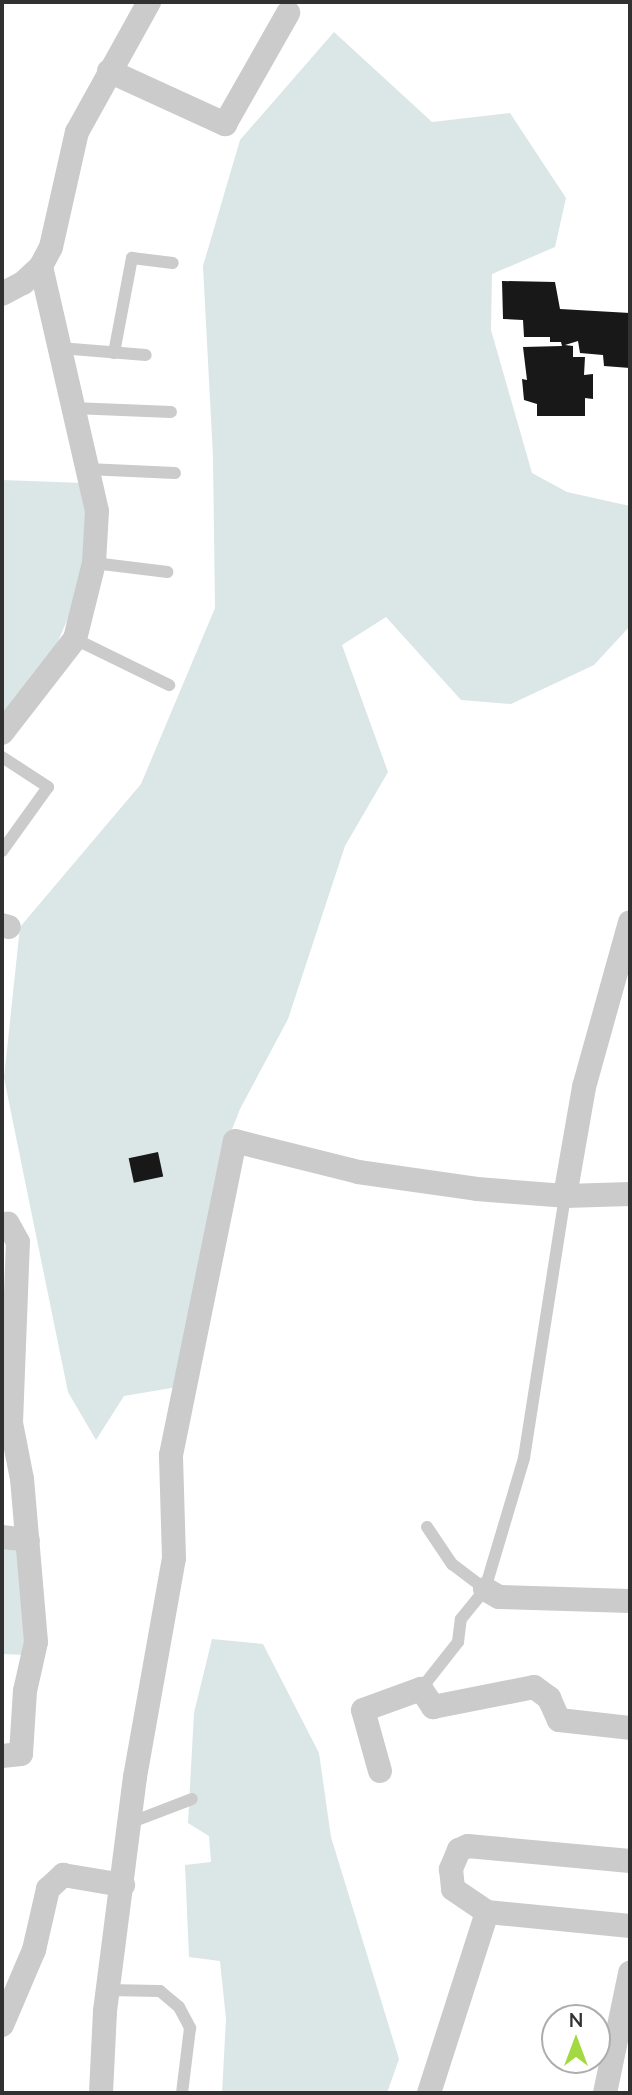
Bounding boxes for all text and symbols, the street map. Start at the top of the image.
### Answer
north arrow [541,2004,611,2074]
text: N [569,2008,583,2031]

